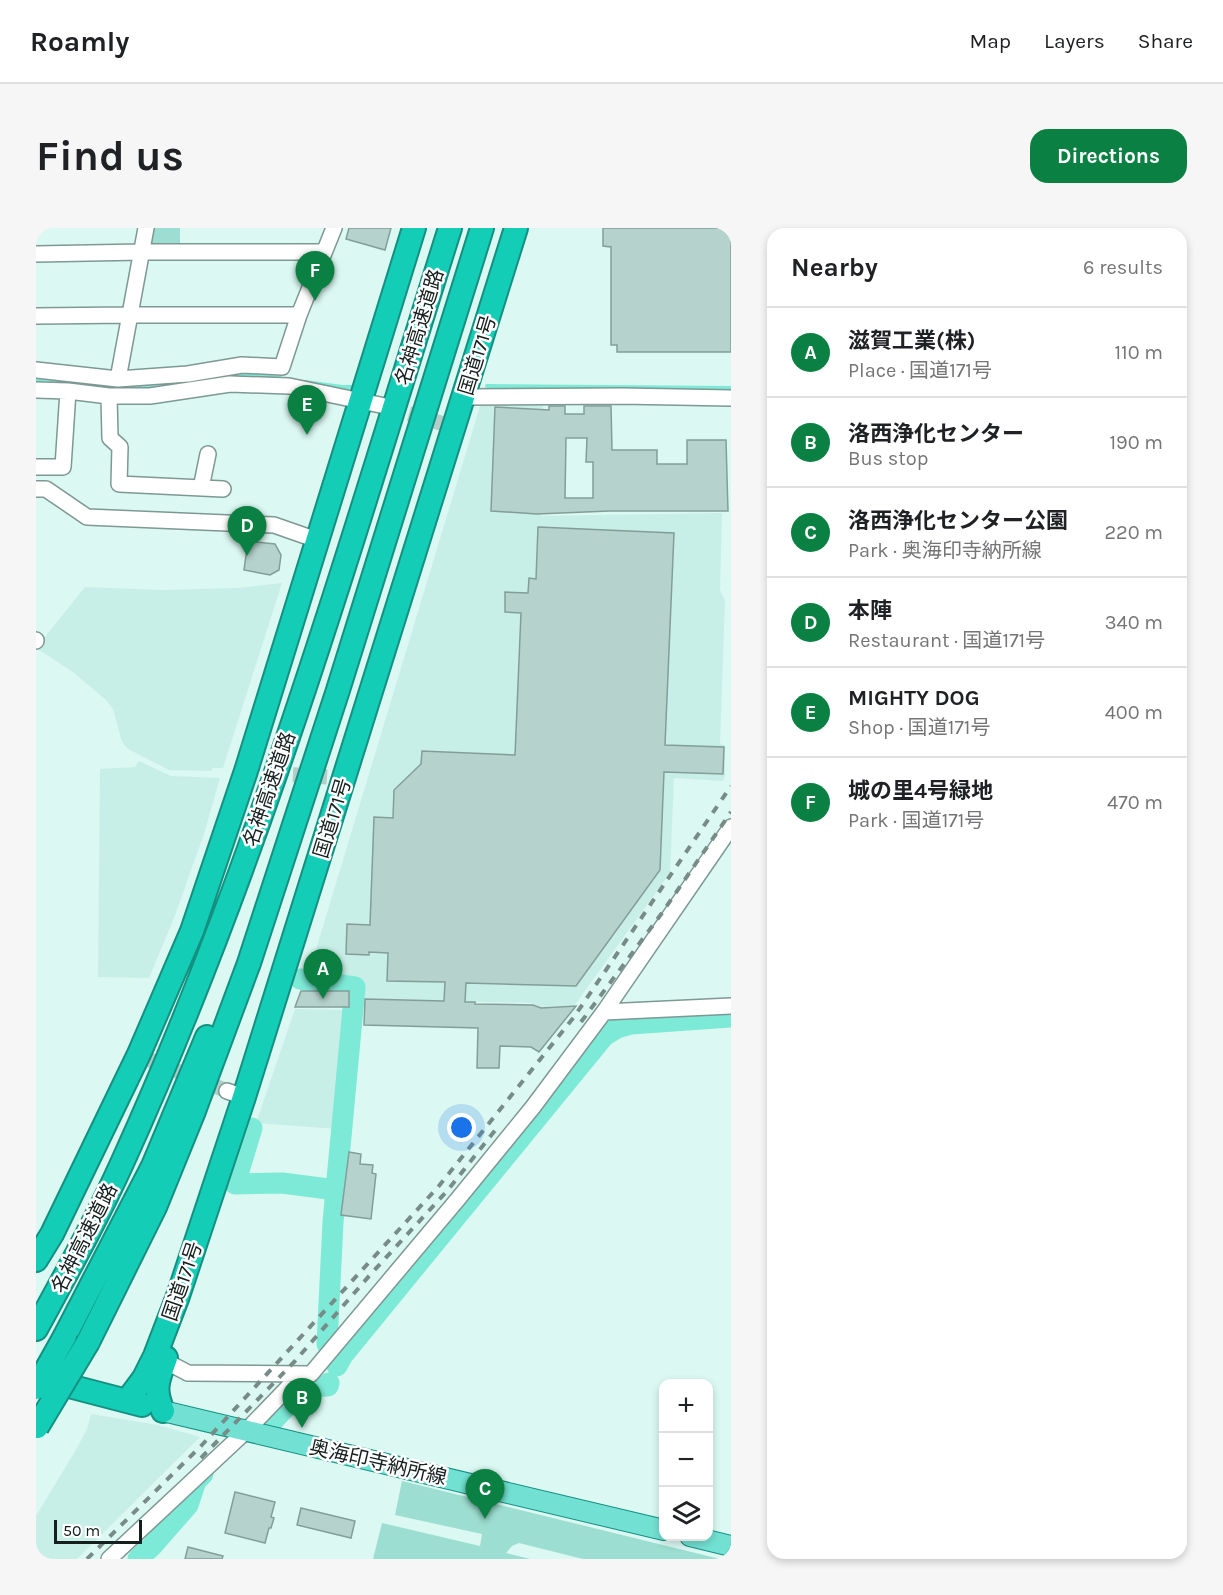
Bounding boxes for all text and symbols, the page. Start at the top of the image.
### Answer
text: Roamly [30,25,129,58]
text: Map [969,29,1011,53]
text: Layers [1044,29,1105,53]
text: Share [1138,29,1193,53]
button: Directions [1030,129,1187,183]
text: Find us [36,131,184,181]
pin: F [296,251,334,301]
text: Nearby [791,252,878,283]
text: 6 results [1083,256,1163,279]
street label: 名神高速道路 [391,266,448,388]
street label: 国道171号 [454,312,501,398]
text: 滋賀工業(株) [848,328,976,354]
text: A [804,341,817,364]
text: 110 m [1114,341,1163,364]
text: Place · 国道171号 [848,359,992,382]
pin: E [288,386,326,435]
text: 洛西浄化センター [848,421,1024,447]
text: B [804,431,817,454]
text: 190 m [1109,431,1163,454]
text: Bus stop [848,447,928,470]
pin: D [228,506,266,556]
text: 洛西浄化センター公園 [848,508,1068,534]
text: C [804,521,817,544]
text: 220 m [1104,521,1163,544]
text: Park · 奥海印寺納所線 [848,539,1042,562]
text: 本陣 [848,598,892,624]
text: D [804,611,817,634]
text: 340 m [1105,611,1163,634]
text: Restaurant · 国道171号 [848,629,1045,652]
text: MIGHTY DOG [848,685,980,711]
text: E [805,701,816,724]
text: 400 m [1105,701,1163,724]
text: Shop · 国道171号 [848,716,990,739]
street label: 名神高速道路 [239,729,300,850]
street label: 国道171号 [309,775,356,861]
text: 城の里4号緑地 [848,778,993,804]
text: F [805,791,816,814]
text: 470 m [1107,791,1163,814]
text: Park · 国道171号 [848,809,984,832]
pin: A [304,950,342,999]
your location [447,1113,476,1142]
street label: 名神高速道路 [47,1180,122,1297]
street label: 国道171号 [158,1238,207,1324]
pin: B [282,1378,322,1428]
map controls [659,1379,713,1541]
button: + [659,1379,713,1433]
button: − [659,1433,713,1487]
street label: 奥海印寺納所線 [307,1436,449,1489]
pin: C [466,1470,504,1519]
button: layers [659,1487,713,1541]
scale bar [54,1517,142,1544]
text: 50 m [63,1521,100,1540]

